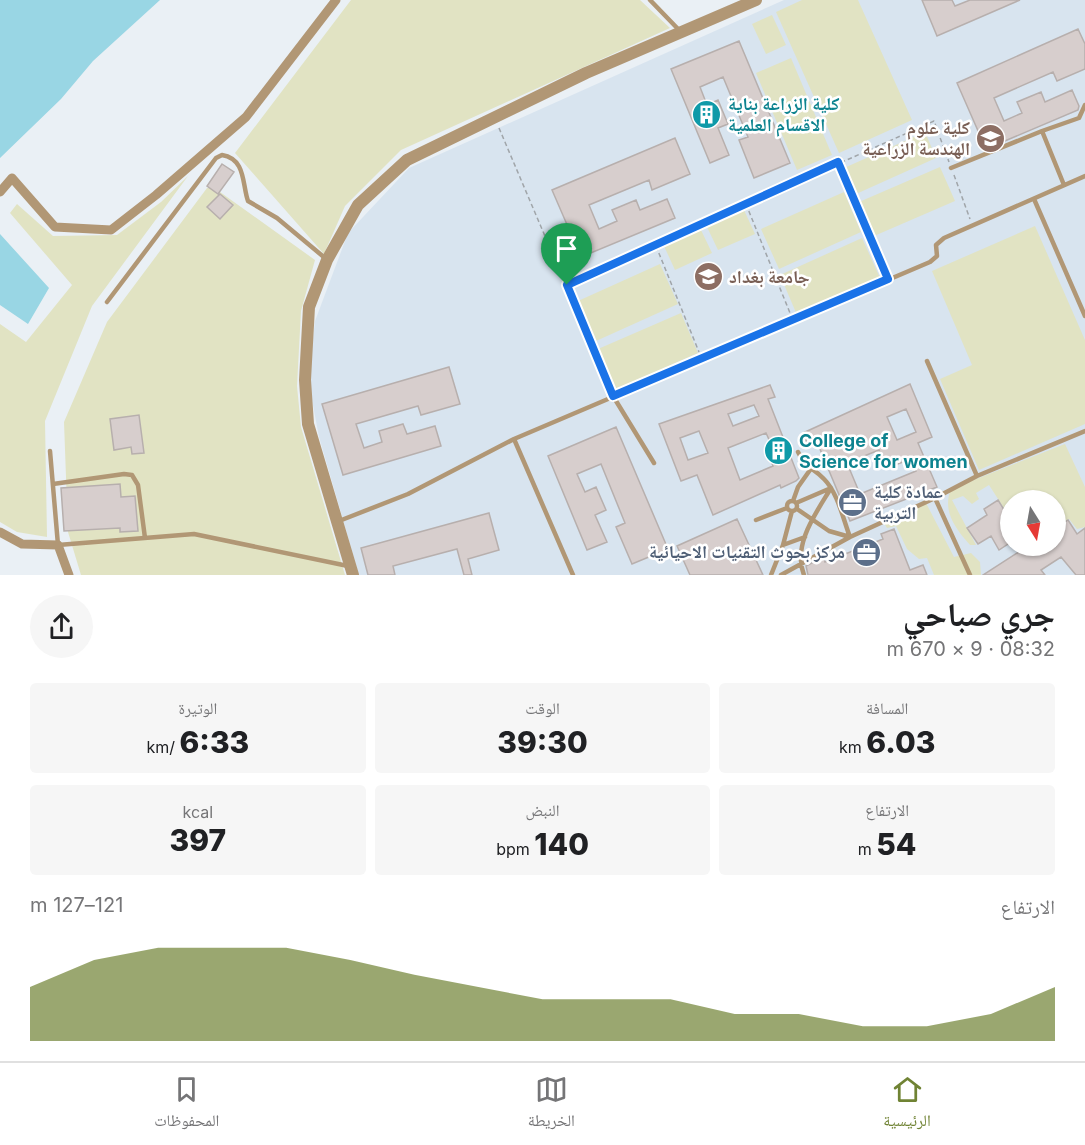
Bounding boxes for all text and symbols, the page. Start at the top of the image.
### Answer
place label: كلية الزراعة بناية الاقسام العلمية [728,93,839,137]
building icon: كلية الزراعة بناية الاقسام العلمية [691,98,723,130]
place label: كلية علوم الهندسة الزراعية [862,117,970,159]
school or university icon: كلية علوم الهندسة الزراعية [975,122,1007,154]
pin [541,223,592,285]
icon: arrive [550,232,583,265]
school or university icon: جامعة بغداد [692,261,724,293]
place label: جامعة بغداد [729,266,810,288]
place label: College of Science for women [799,430,968,472]
building icon: College of Science for women [762,435,794,467]
place label: عمادة كلية التربية [874,481,943,524]
office icon: عمادة كلية التربية [837,486,869,518]
north arrow [1000,490,1066,556]
map controls [1000,490,1066,556]
office icon: مركز بحوث التقنيات الاحيائية [850,536,882,568]
place label: مركز بحوث التقنيات الاحيائية [649,541,845,563]
text: جري صباحي [903,594,1055,634]
button: share [30,595,93,658]
text: 08:32 · 9 × 670 m [887,637,1055,661]
text: الوتيرة [178,698,217,718]
text: الوقت [525,698,560,718]
text: المسافة [866,698,908,718]
text: 6:33 [179,724,249,760]
text: 39:30 [497,724,588,760]
text: 6.03 [866,724,935,760]
text: /km [146,737,179,757]
text: km [839,737,866,757]
text: النبض [525,800,560,820]
text: الارتفاع [865,800,909,820]
text: kcal [183,802,213,822]
text: 397 [170,822,226,858]
text: 140 [534,826,589,862]
text: 54 [876,826,917,862]
text: bpm [496,839,534,859]
text: m [858,839,876,859]
text: 121–127 m [30,893,123,917]
text: الارتفاع [1000,895,1055,919]
tab: المحفوظات [154,1073,219,1136]
tab: الخريطة [528,1073,575,1136]
tab: الرئيسية [883,1073,931,1136]

